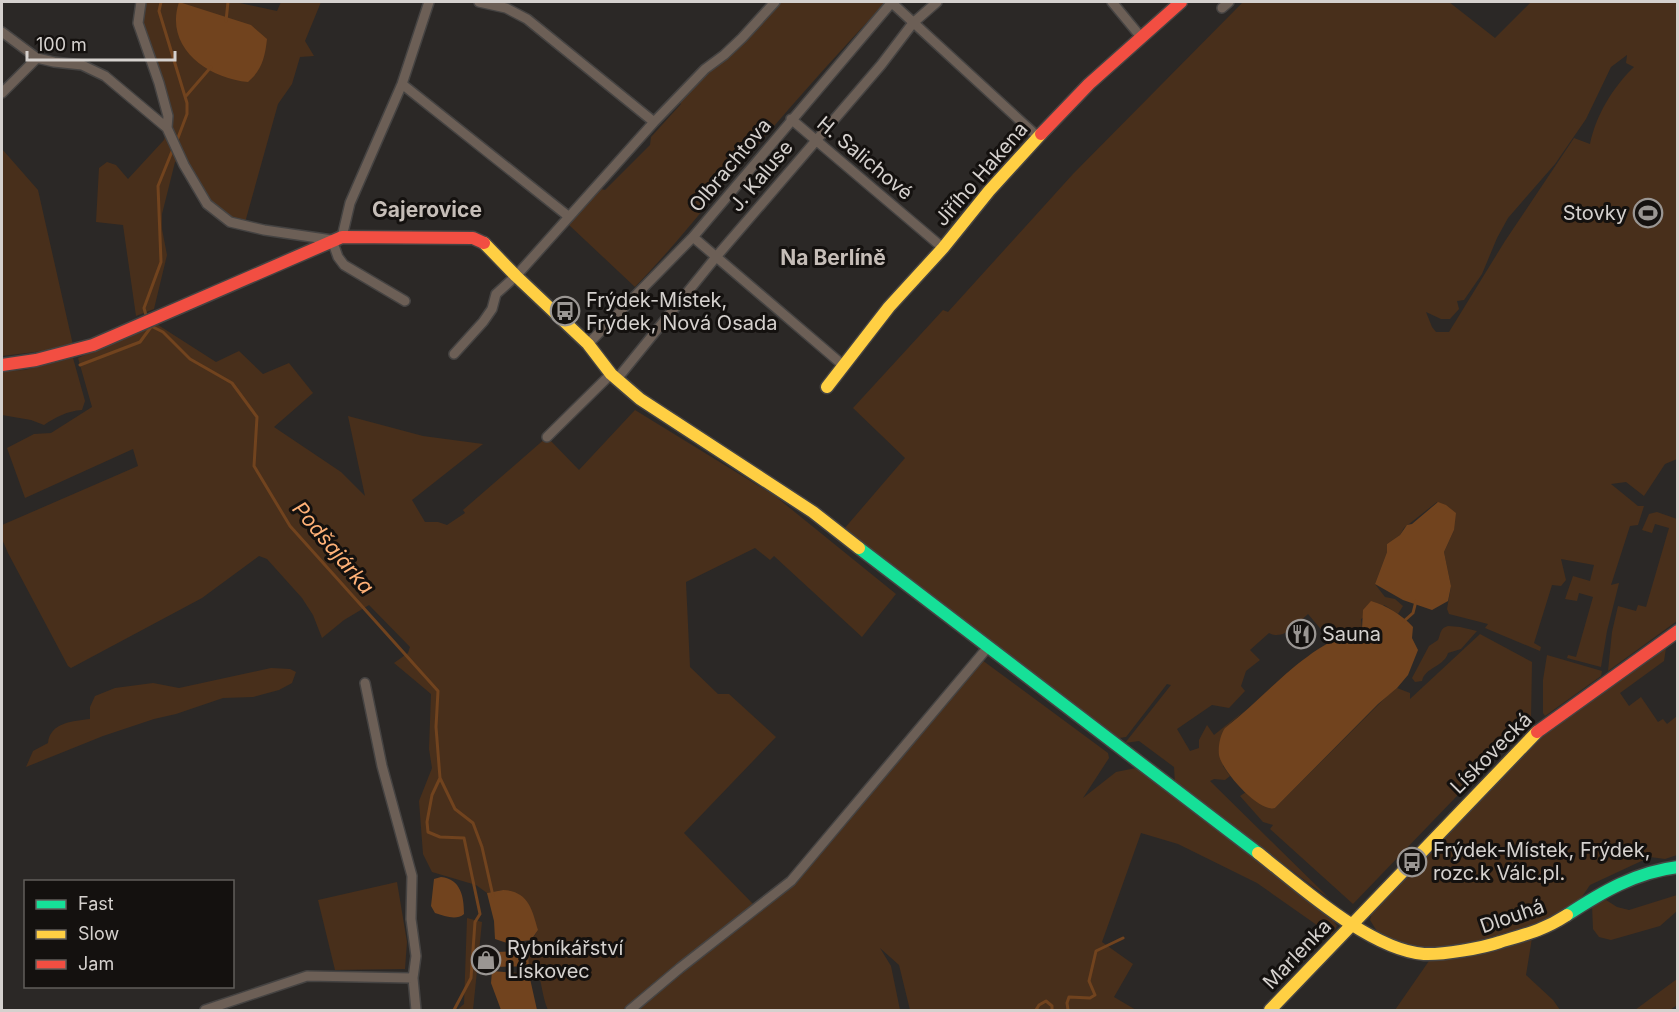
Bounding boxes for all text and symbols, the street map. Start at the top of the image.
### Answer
scale bar [27,24,176,62]
text: 100 m [36,34,87,55]
street label: H. Salichové [812,111,918,205]
street label: Olbrachtova [684,113,776,217]
street label: Jiřího Hakena [929,117,1033,231]
street label: J. Kaluse [724,135,798,217]
district label: Gajerovice [372,197,482,222]
sports icon: Stovky [1632,197,1664,229]
place label: Stovky [1563,201,1627,225]
district label: Na Berlíně [780,245,886,270]
place label: Frýdek-Místek, Frýdek, Nová Osada [586,288,777,335]
bus stop icon: Frýdek-Místek, Frýdek, Nová Osada [549,295,581,327]
water label: Podšajárka [288,496,379,599]
restaurant icon: Sauna [1285,618,1317,650]
place label: Sauna [1322,622,1381,646]
street label: Lískovecká [1445,707,1537,799]
place label: Frýdek-Místek, Frýdek, rozc.k Válc.pl. [1433,838,1650,885]
bus stop icon: Frýdek-Místek, Frýdek, rozc.k Válc.pl. [1396,846,1428,878]
legend [24,880,234,988]
text: Fast [78,893,114,914]
street label: Dlouhá [1477,894,1547,938]
street label: Marlenka [1258,914,1336,994]
text: Slow [78,923,119,944]
place label: Rybníkářství Lískovec [507,936,624,983]
shop icon: Rybníkářství Lískovec [470,944,502,976]
text: Jam [78,953,114,974]

